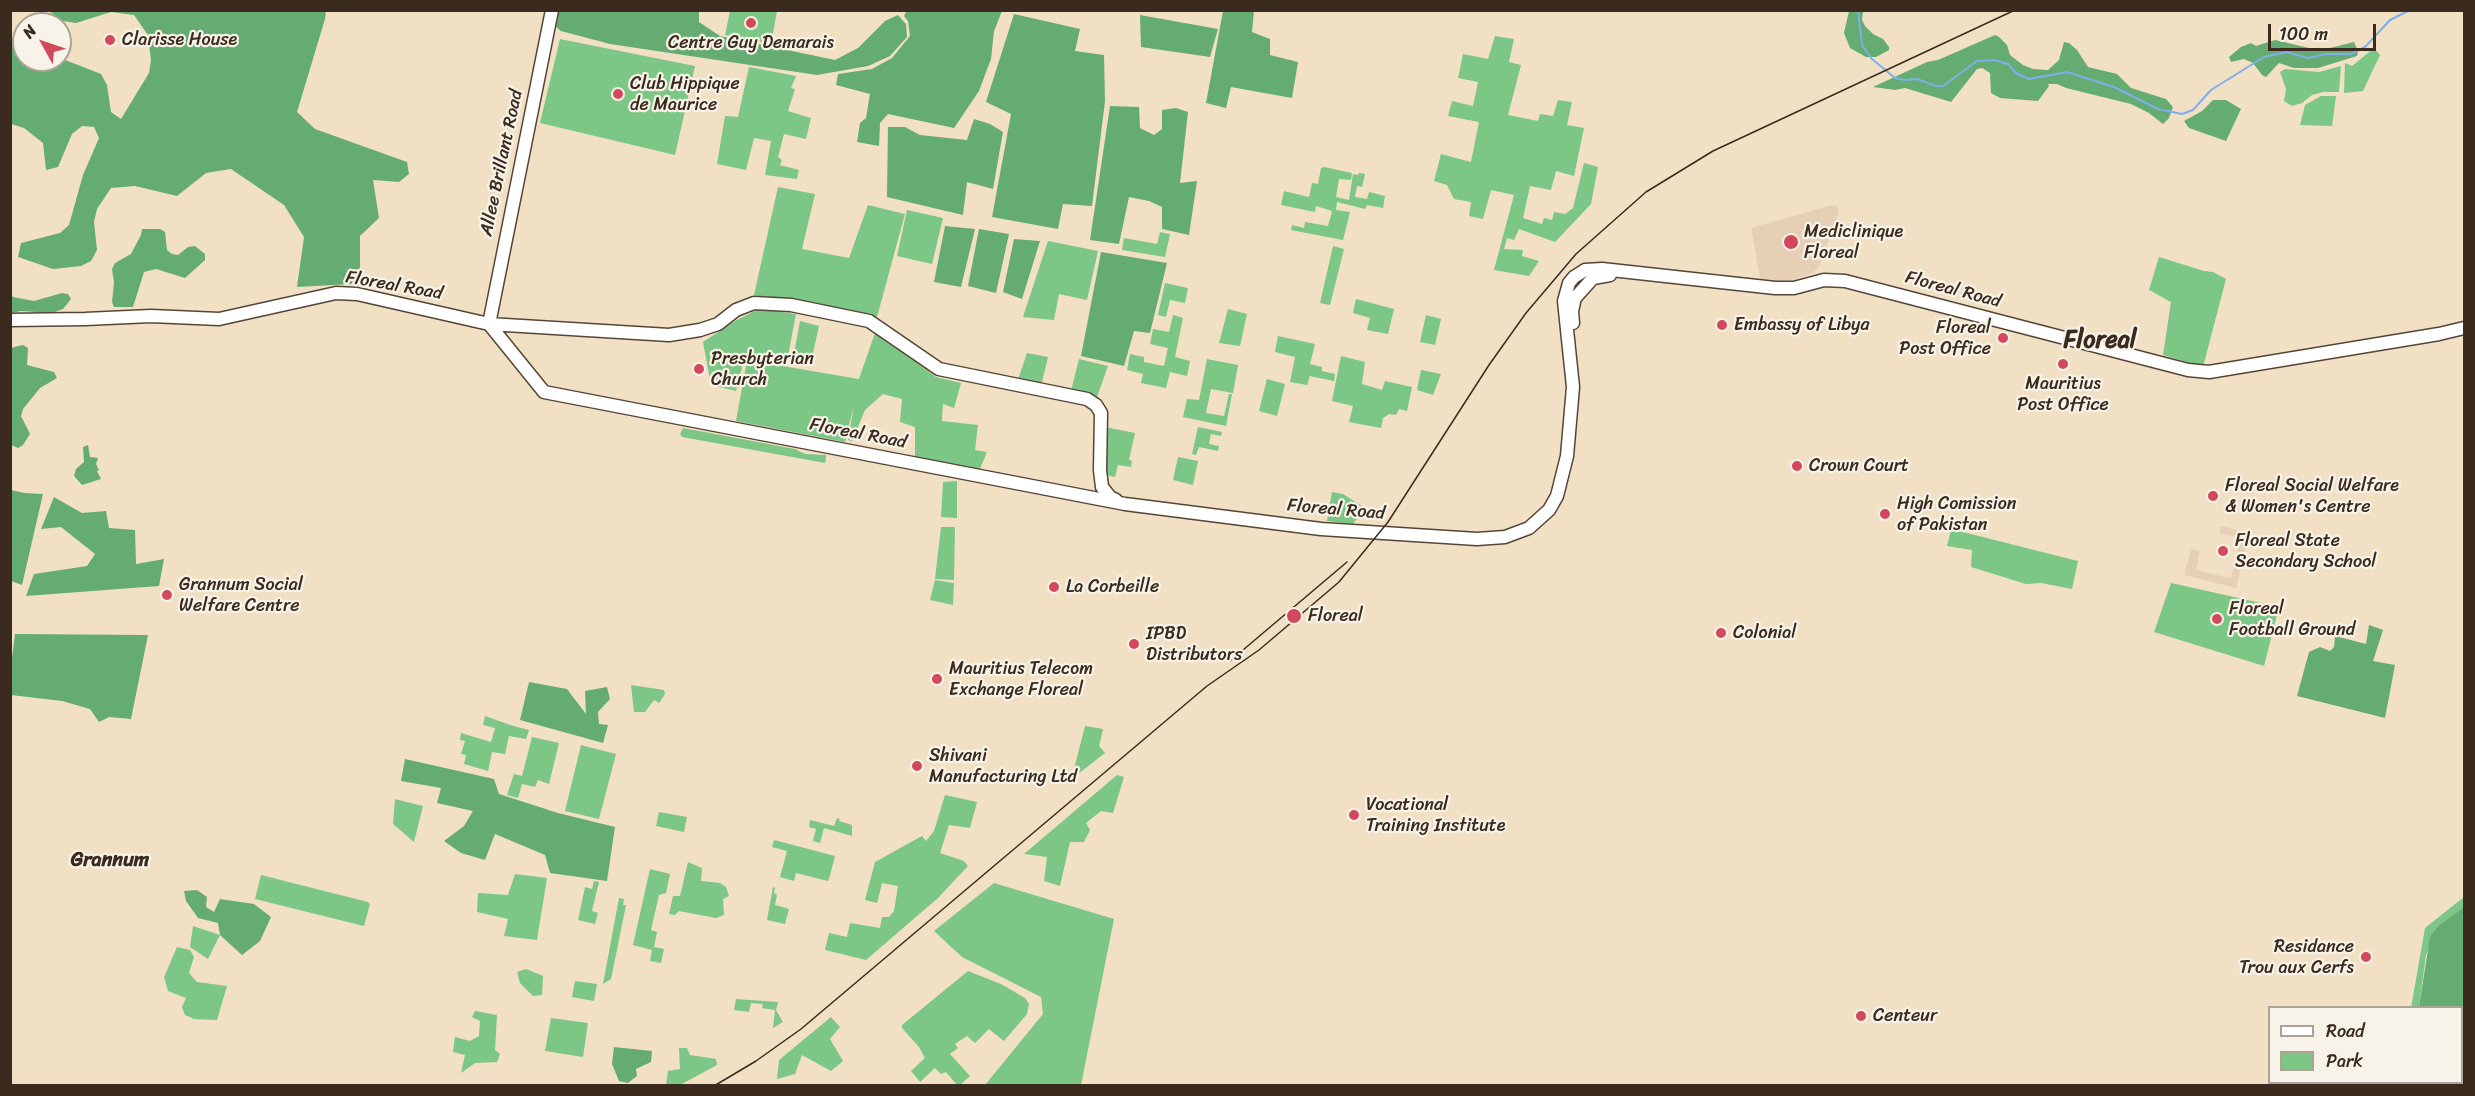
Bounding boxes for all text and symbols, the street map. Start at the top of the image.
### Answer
north arrow [12,12,72,72]
scale bar [2271,12,2379,50]
marker: Centre Guy Demarais [744,16,758,30]
text: N [15,18,44,45]
text: 100 m [2279,18,2328,50]
place label: Clarisse House [122,29,237,51]
place label: Centre Guy Demarais [668,32,834,54]
marker: Clarisse House [103,33,117,47]
place label: Club Hippique de Maurice [630,73,740,116]
marker: Club Hippique de Maurice [611,87,625,101]
street label: Allee Brillant Road [476,88,528,238]
place label: Mediclinique Floreal [1804,221,1903,264]
marker: Mediclinique Floreal [1782,233,1800,251]
street label: Floreal Road [344,267,444,305]
street label: Floreal Road [1903,267,2003,313]
place label: Embassy of Libya [1734,314,1869,336]
place label: Floreal Post Office [1899,317,1991,360]
marker: Embassy of Libya [1715,318,1729,332]
district label: Floreal [2063,327,2137,355]
marker: Floreal Post Office [1996,331,2010,345]
place label: Presbyterian Church [711,348,814,391]
marker: Mauritius Post Office [2056,357,2070,371]
marker: Presbyterian Church [692,362,706,376]
place label: Mauritius Post Office [2017,373,2109,416]
street label: Floreal Road [808,414,908,454]
place label: Crown Court [1809,455,1909,477]
marker: Crown Court [1790,459,1804,473]
place label: Floreal Social Welfare & Women's Centre [2225,475,2399,518]
marker: Floreal Social Welfare & Women's Centre [2206,489,2220,503]
place label: High Comission of Pakistan [1897,493,2017,536]
street label: Floreal Road [1286,495,1386,525]
marker: High Comission of Pakistan [1878,507,1892,521]
place label: Floreal State Secondary School [2235,530,2376,572]
marker: Floreal State Secondary School [2216,544,2230,558]
place label: Grannum Social Welfare Centre [179,574,303,616]
place label: La Corbeille [1066,576,1159,598]
marker: La Corbeille [1047,580,1061,594]
marker: Grannum Social Welfare Centre [160,588,174,602]
place label: Floreal Football Ground [2229,598,2355,640]
place label: Floreal [1308,605,1363,627]
marker: Floreal [1285,607,1303,625]
marker: Floreal Football Ground [2210,612,2224,626]
place label: Colonial [1733,622,1796,644]
place label: IPBD Distributors [1146,623,1242,666]
marker: Colonial [1714,626,1728,640]
marker: IPBD Distributors [1127,637,1141,651]
place label: Mauritius Telecom Exchange Floreal [949,658,1093,700]
marker: Mauritius Telecom Exchange Floreal [930,672,944,686]
place label: Shivani Manufacturing Ltd [929,745,1077,788]
marker: Shivani Manufacturing Ltd [910,759,924,773]
place label: Vocational Training Institute [1366,794,1505,836]
marker: Vocational Training Institute [1347,808,1361,822]
district label: Grannum [71,849,149,873]
place label: Residance Trou aux Cerfs [2239,936,2354,978]
marker: Residance Trou aux Cerfs [2359,950,2373,964]
place label: Centeur [1873,1005,1937,1027]
legend [2268,1006,2463,1084]
marker: Centeur [1854,1009,1868,1023]
text: Road [2326,1015,2365,1047]
text: Park [2326,1045,2363,1077]

